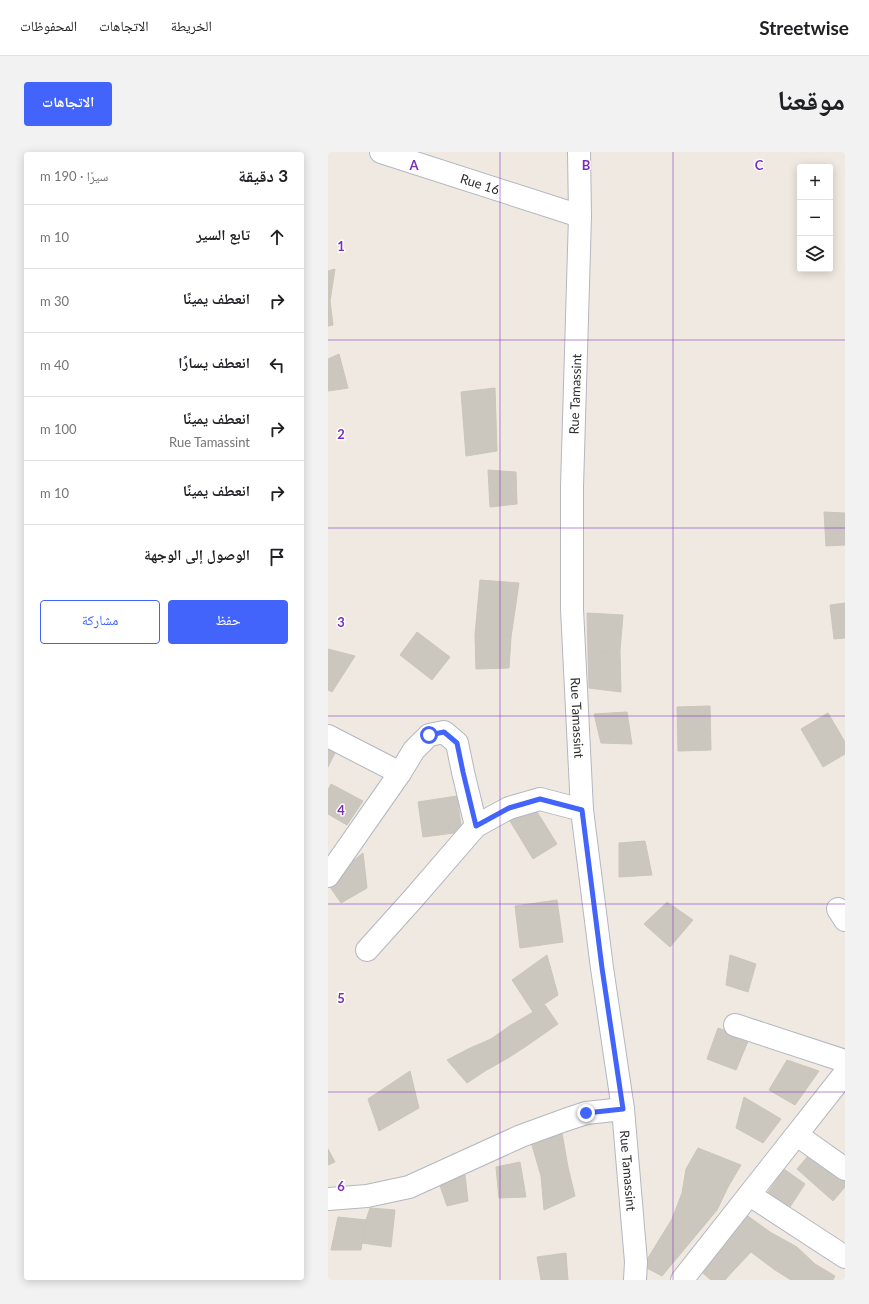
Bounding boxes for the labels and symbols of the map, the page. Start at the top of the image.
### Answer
text: A [408,157,419,173]
text: B [582,157,591,173]
text: C [755,157,764,173]
street label: Rue 16 [458,170,502,198]
text: 1 [337,238,345,254]
street label: Rue Tamassint [566,353,584,435]
text: 2 [337,426,345,442]
text: 3 [337,614,345,630]
street label: Rue Tamassint [567,677,587,759]
route start [420,726,438,744]
text: 4 [337,802,345,818]
text: 5 [337,990,345,1006]
route end [577,1104,595,1122]
street label: Rue Tamassint [617,1130,640,1212]
text: 6 [337,1178,345,1194]

